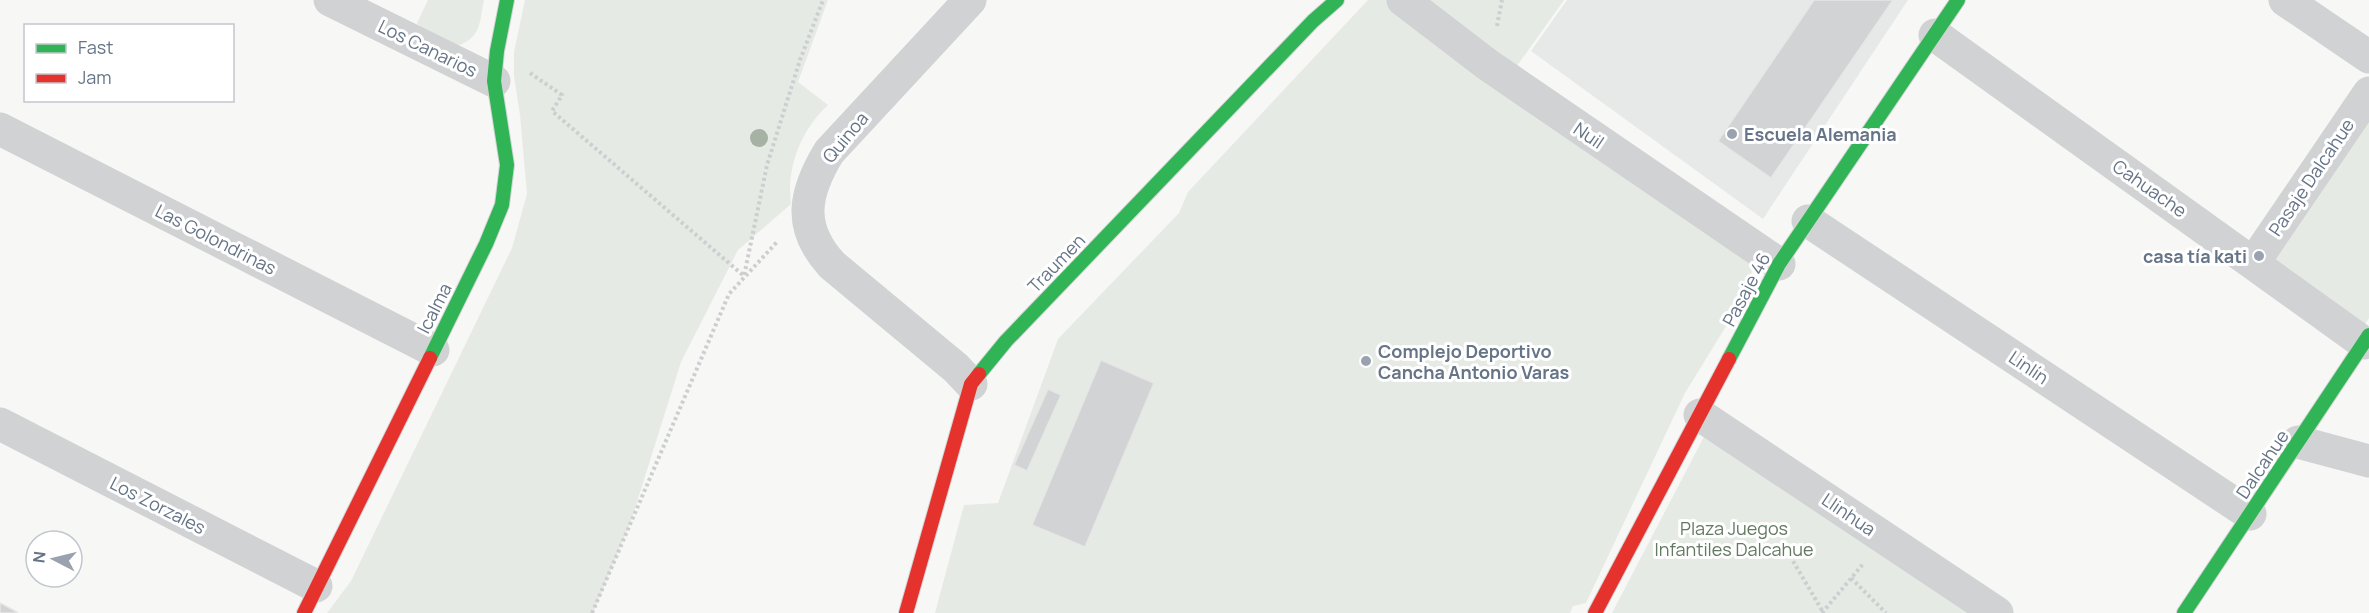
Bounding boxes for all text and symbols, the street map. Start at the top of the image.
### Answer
street label: Los Canarios [375,14,481,82]
legend [24,24,234,102]
text: Fast [78,35,113,59]
text: Jam [78,65,112,89]
street label: Quinoa [817,107,873,167]
street label: Pasaje Dalcahue [2263,114,2359,240]
street label: Nuil [1569,116,1609,154]
place label: Escuela Alemania [1744,122,1897,146]
marker: Escuela Alemania [1725,127,1739,141]
street label: Cahuache [2108,154,2192,222]
street label: Las Golondrinas [151,198,281,280]
street label: Traumen [1022,228,1090,298]
place label: casa tía kati [2143,244,2247,268]
street label: Pasaje 46 [1717,248,1775,330]
marker: casa tía kati [2252,249,2266,263]
street label: Icalma [411,279,457,337]
place label: Complejo Deportivo Cancha Antonio Varas [1378,339,1570,384]
street label: Linlín [2004,345,2054,389]
marker: Complejo Deportivo Cancha Antonio Varas [1359,354,1373,368]
street label: Dalcahue [2230,425,2294,503]
street label: Los Zorzales [106,471,210,539]
street label: Llinhua [1818,487,1880,541]
park label: Plaza Juegos Infantiles Dalcahue [1655,516,1813,561]
north arrow [24,529,84,589]
text: N [27,550,51,564]

